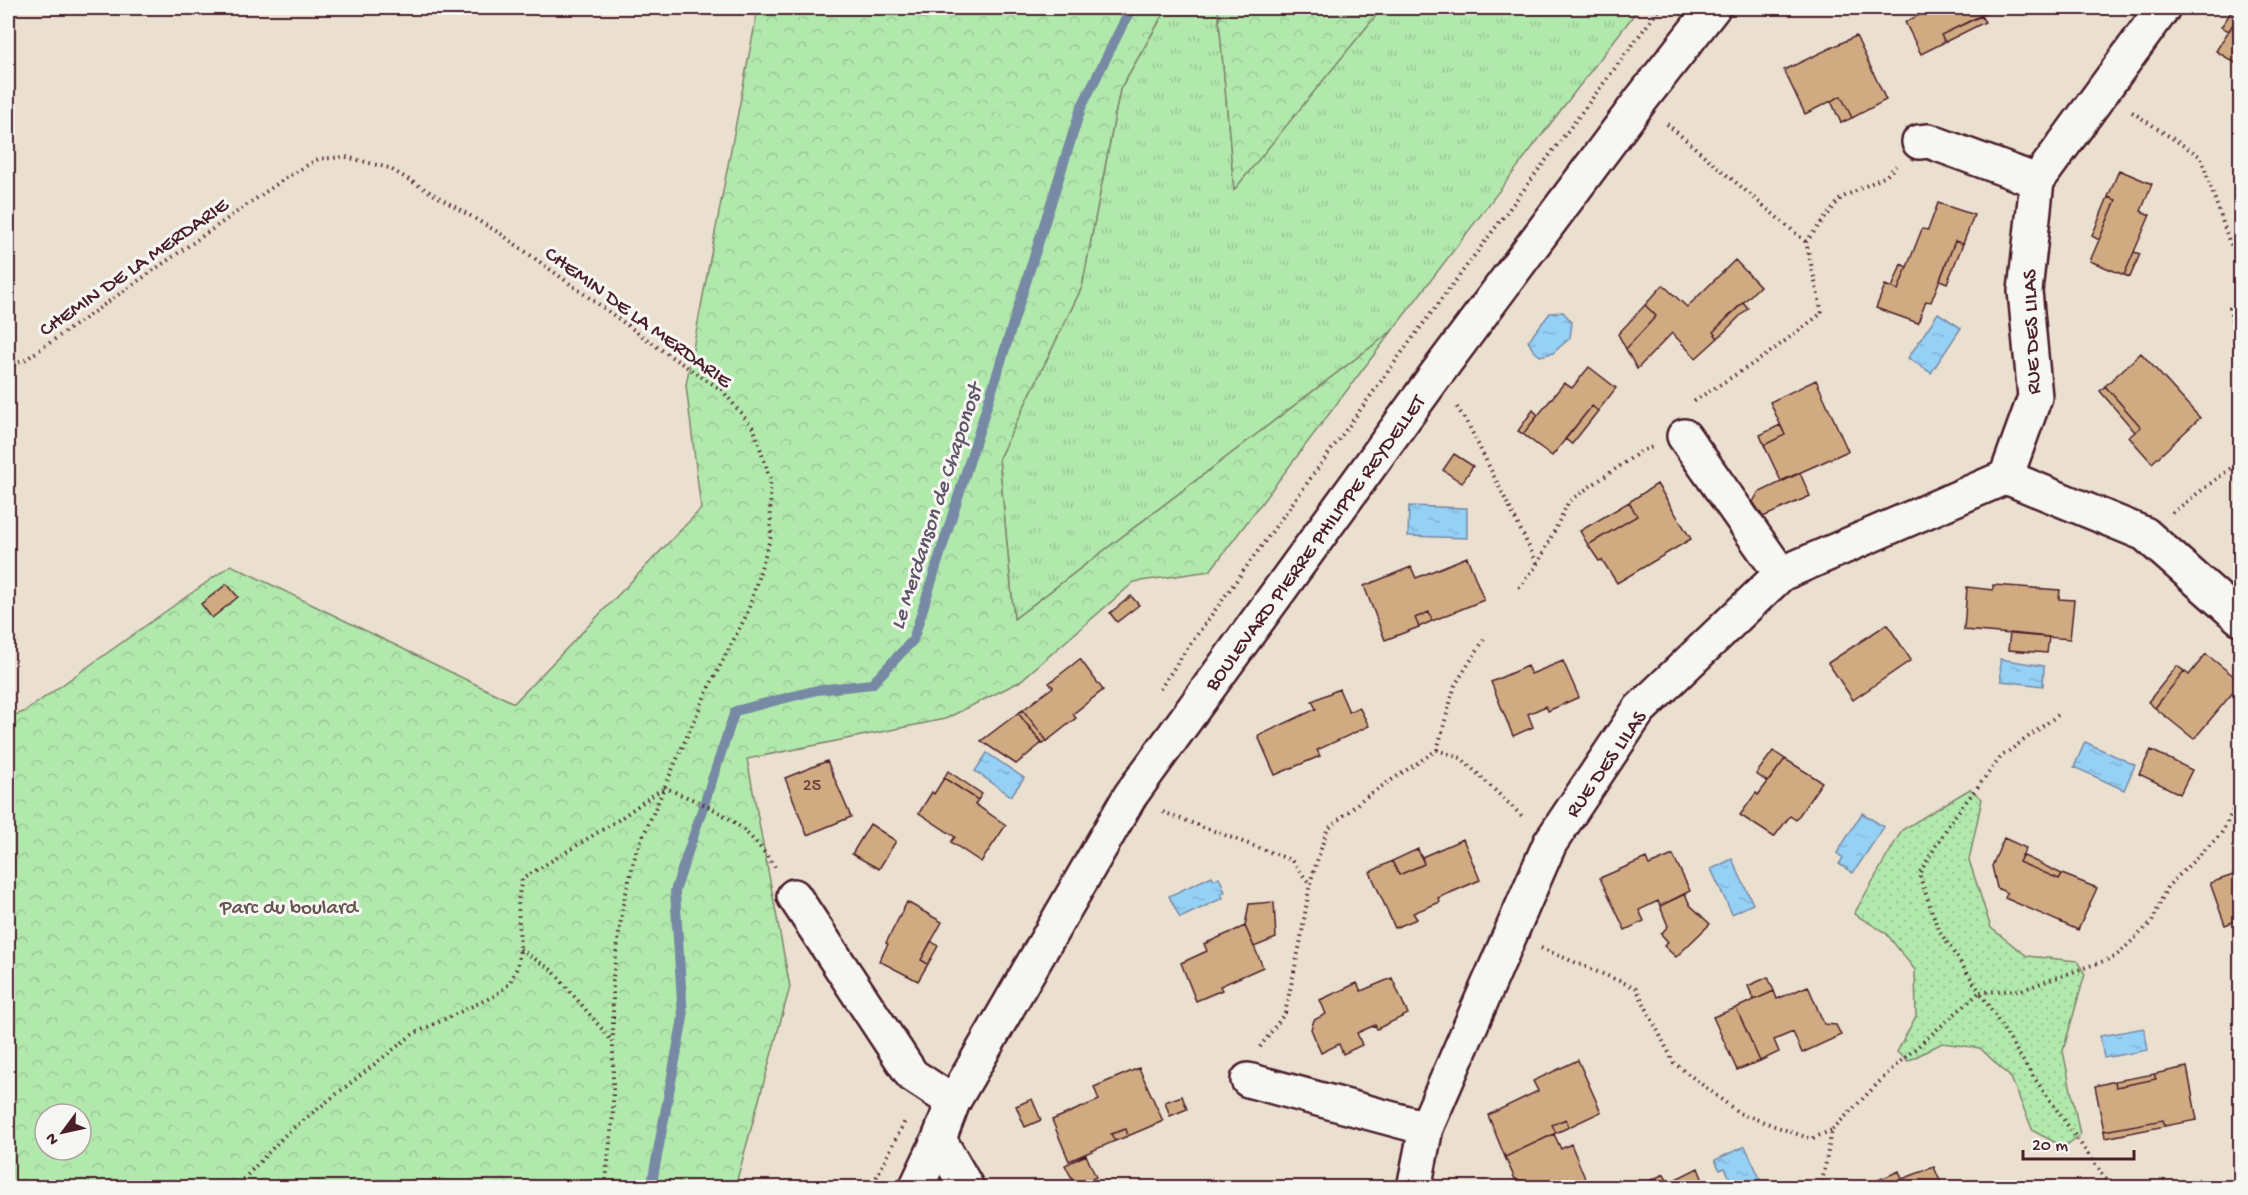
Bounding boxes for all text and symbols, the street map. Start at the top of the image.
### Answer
street label: CHEMIN DE LA MERDARIE [36,193,235,344]
street label: CHEMIN DE LA MERDARIE [538,242,736,396]
street label: RUE DES LILAS [2019,269,2048,395]
water label: Le Merdanson de Chaponost [886,377,991,633]
street label: BOULEVARD PIERRE PHILIPPE REYDELLET [1200,391,1433,698]
street label: RUE DES LILAS [1562,706,1654,823]
house number: 25 [803,776,821,797]
park label: Parc du boulard [219,897,360,922]
north arrow [33,1102,93,1162]
scale bar [2023,1123,2134,1161]
text: N [42,1128,64,1148]
text: 20 m [2032,1136,2068,1157]

